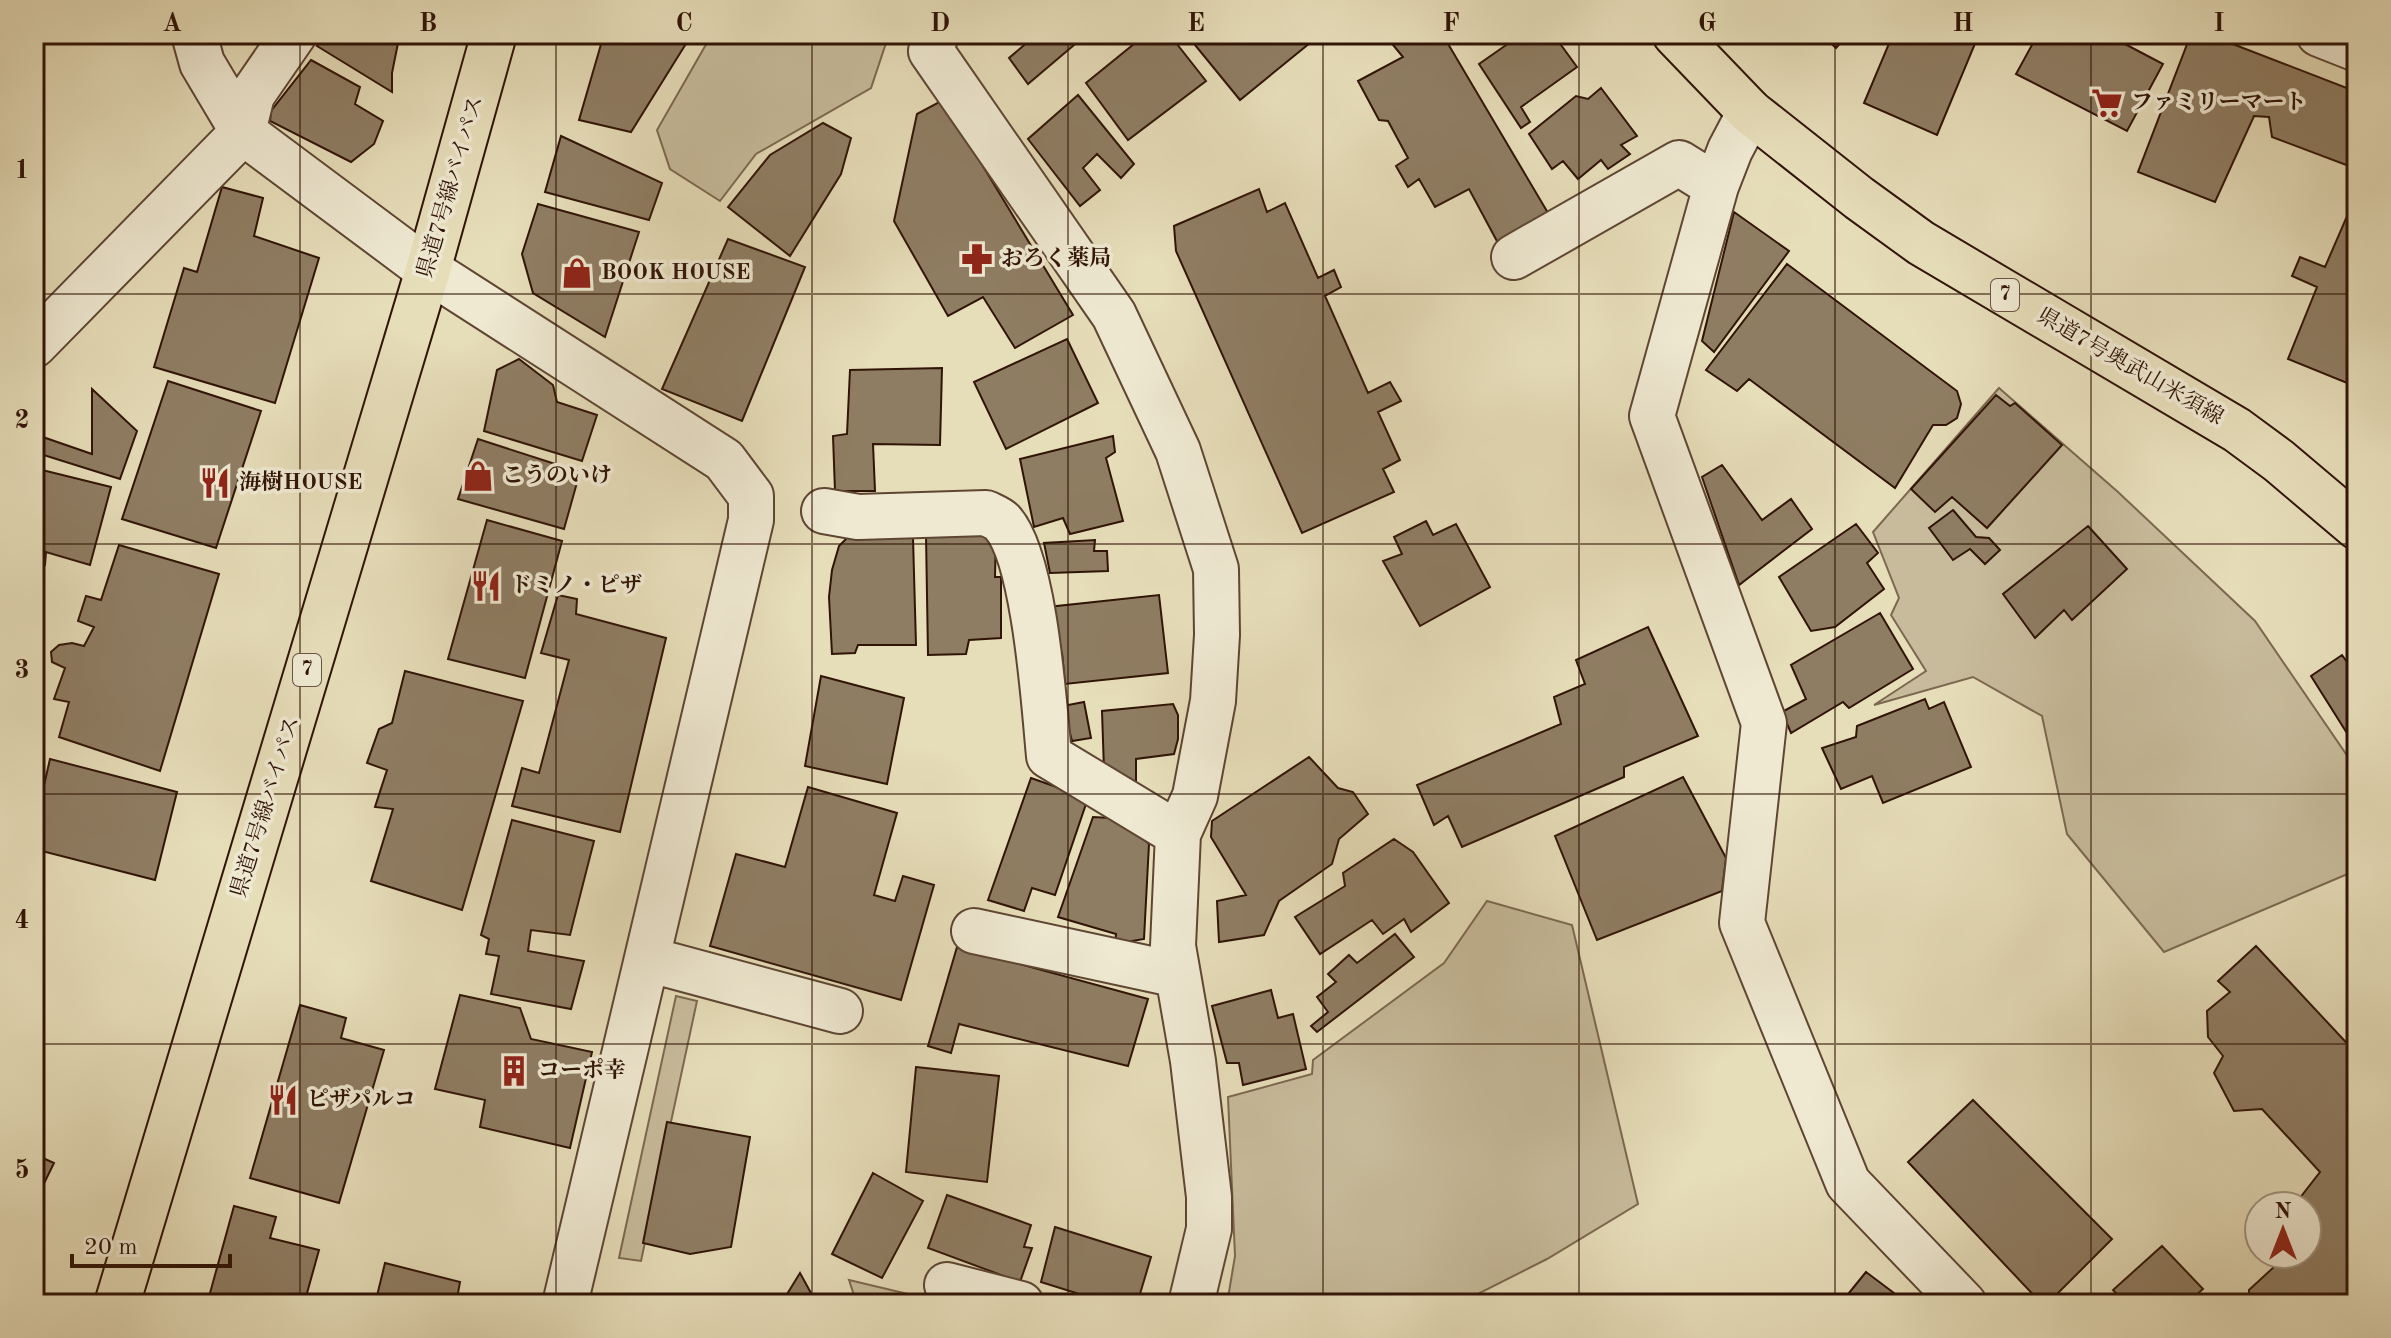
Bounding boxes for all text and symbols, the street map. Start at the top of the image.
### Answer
text: A [162,11,182,37]
text: B [419,11,437,37]
text: C [675,11,693,37]
text: D [930,11,950,37]
text: E [1187,11,1205,37]
text: F [1442,11,1460,37]
text: G [1698,11,1716,37]
text: H [1952,11,1974,37]
text: I [2213,11,2225,37]
supermarket icon: ファミリーマート [2090,86,2124,120]
place label: ファミリーマート [2131,91,2307,114]
street label: 県道7号線バイパス [413,93,488,281]
text: 1 [14,158,30,184]
pharmacy icon: おろく薬局 [960,242,994,276]
place label: おろく薬局 [1001,246,1111,270]
shop icon: BOOK HOUSE [560,256,594,290]
place label: BOOK HOUSE [601,262,751,284]
road number: 7 [1991,279,2019,311]
street label: 県道7号奥武山米須線 [2033,303,2228,429]
text: 2 [14,408,30,434]
shop icon: こうのいけ [461,459,495,493]
place label: こうのいけ [502,463,612,487]
restaurant icon: 海樹HOUSE [198,466,232,500]
place label: 海樹HOUSE [239,470,362,494]
restaurant icon: ドミノ・ピザ [469,569,503,603]
place label: ドミノ・ピザ [510,573,642,597]
road number: 7 [293,654,321,686]
text: 3 [14,658,30,684]
street label: 県道7号線バイパス [226,713,304,900]
text: 4 [14,908,30,934]
building icon: コーポ幸 [497,1054,531,1088]
place label: コーポ幸 [538,1058,626,1082]
restaurant icon: ピザパルコ [266,1083,300,1117]
place label: ピザパルコ [307,1087,416,1111]
text: 5 [14,1158,30,1184]
north arrow [2243,1190,2323,1270]
text: N [2275,1201,2292,1223]
scale bar [72,1218,230,1268]
text: 20 m [84,1236,138,1260]

